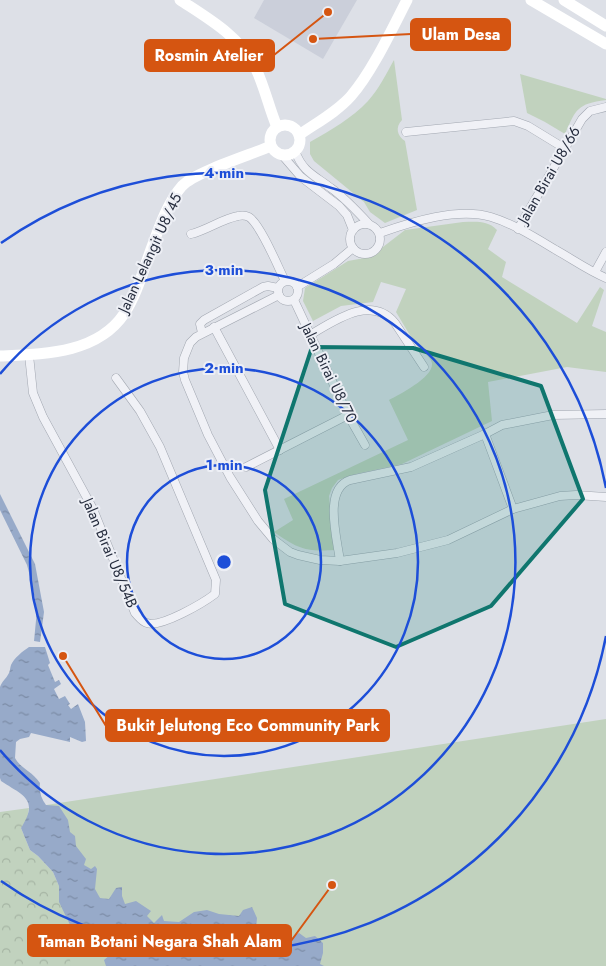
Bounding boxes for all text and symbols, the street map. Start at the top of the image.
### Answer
callout: Ulam Desa [411,19,510,50]
text: Ulam Desa [422,23,500,46]
callout: Rosmin Atelier [145,40,274,71]
text: Rosmin Atelier [154,44,264,67]
street label: Jalan Birai U8/66 [511,122,586,230]
text: 4 min [204,162,244,184]
street label: Jalan Lelangit U8/45 [112,190,187,318]
text: 3 min [205,259,243,281]
street label: Jalan Birai U8/70 [294,317,363,427]
text: 2 min [204,357,244,379]
text: 1 min [205,454,243,476]
street label: Jalan Birai U8/54B [76,493,143,611]
centre of rings [215,553,233,571]
callout: Bukit Jelutong Eco Community Park [106,710,389,741]
text: Bukit Jelutong Eco Community Park [116,714,380,737]
callout: Taman Botani Negara Shah Alam [28,925,291,956]
text: Taman Botani Negara Shah Alam [38,930,282,953]

